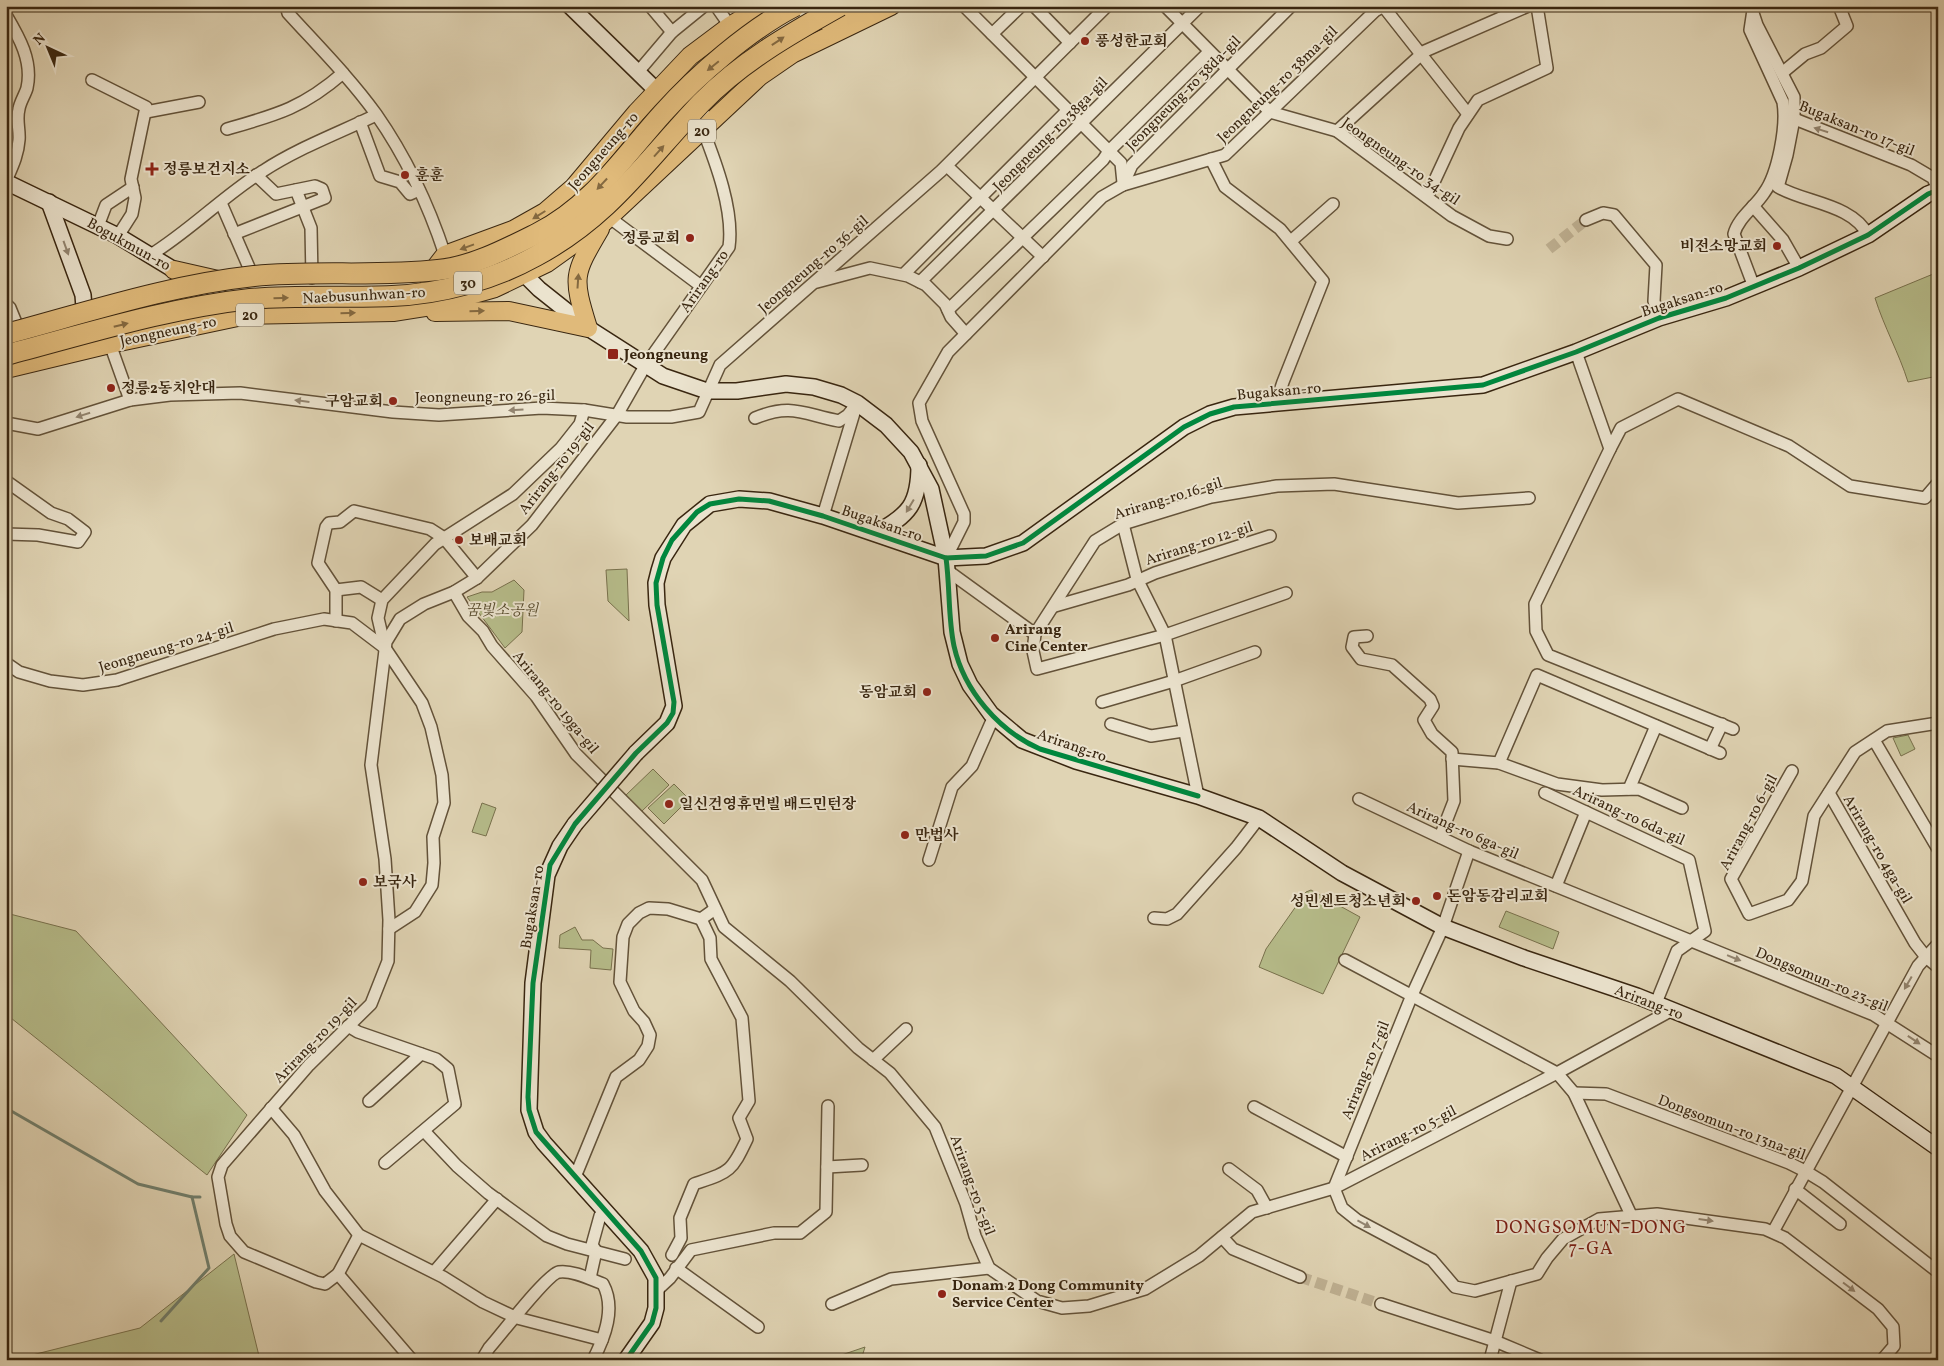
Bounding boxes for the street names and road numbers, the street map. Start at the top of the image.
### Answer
street label: Jeongneung-ro 38ma-gil [1213,22,1343,148]
street label: Jeongneung-ro 38da-gil [1122,32,1246,156]
street label: Jeongneung-ro 38ga-gil [989,73,1113,197]
street label: Bugaksan-ro 17-gil [1795,97,1917,162]
street label: Jeongneung-ro [564,108,644,196]
street label: Jeongneung-ro 34-gil [1337,113,1464,211]
road number: 20 [688,120,716,142]
street label: Jeongneung-ro 36-gil [754,211,874,319]
street label: Bogukmun-ro [83,214,174,277]
street label: Arirang-ro [676,246,735,317]
road number: 30 [454,272,482,294]
street label: Bugaksan-ro [1639,277,1726,323]
street label: Naebusunhwan-ro [302,283,426,310]
road number: 20 [236,304,264,326]
street label: Jeongneung-ro [118,312,219,353]
street label: Bugaksan-ro [1236,378,1322,407]
street label: Jeongneung-ro 26-gil [415,386,555,409]
street label: Arirang-ro 19-gil [514,418,600,520]
street label: Arirang-ro 16-gil [1112,473,1225,526]
street label: Bugaksan-ro [838,501,925,548]
street label: Arirang-ro 12-gil [1143,517,1256,572]
street label: Jeongneung-ro 24-gil [96,618,237,679]
street label: Arirang-ro 19ga-gil [507,647,603,759]
street label: Arirang-ro [1034,725,1109,768]
street label: Arirang-ro 6-gil [1715,771,1784,875]
street label: Arirang-ro 6da-gil [1569,781,1688,852]
street label: Arirang-ro 4ga-gil [1837,792,1916,908]
street label: Arirang-ro 6ga-gil [1403,797,1522,866]
street label: Bugaksan-ro [517,864,550,951]
street label: Dongsomun-ro 23-gil [1752,943,1891,1018]
street label: Arirang-ro [1611,981,1686,1026]
street label: Arirang-ro 19-gil [270,993,363,1089]
street label: Arirang-ro 7-gil [1337,1018,1396,1123]
street label: Dongsomun-ro 13na-gil [1654,1090,1809,1166]
street label: Arirang-ro 5-gil [1357,1101,1460,1168]
street label: Arirang-ro 5-gil [944,1132,999,1239]

